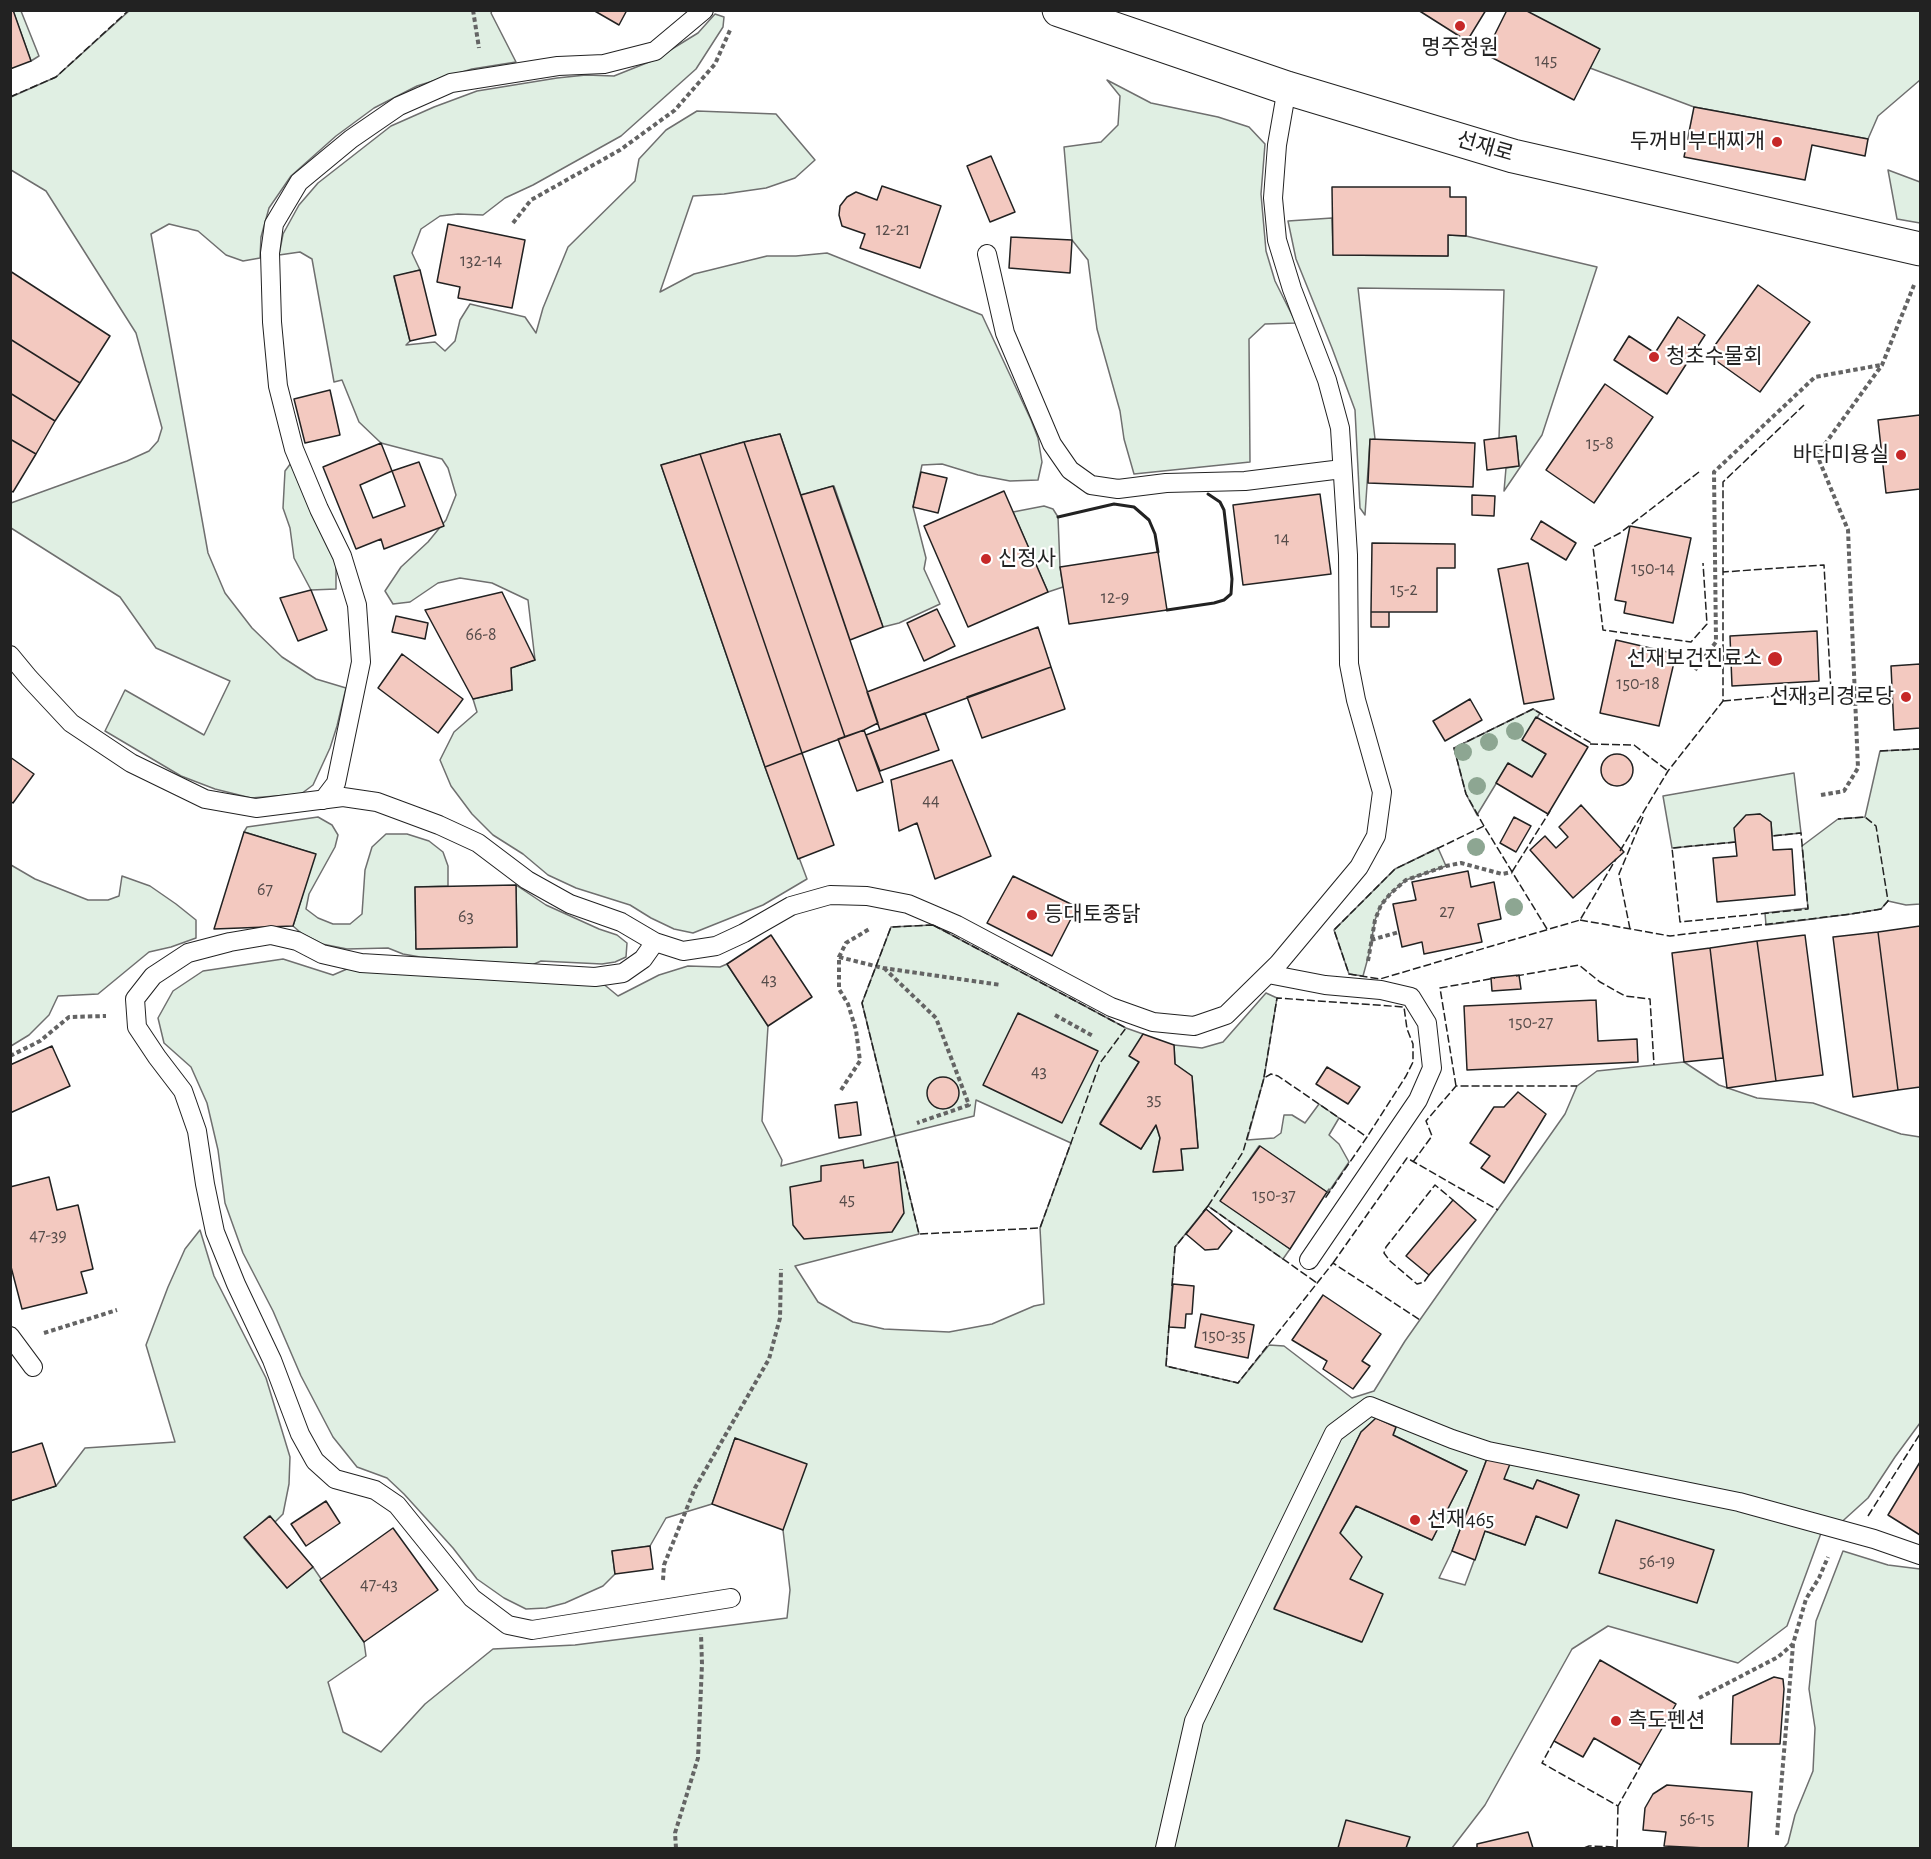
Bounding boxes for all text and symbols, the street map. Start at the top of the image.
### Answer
marker: 명주정원 [1453,19,1467,33]
place label: 명주정원 [1421,35,1499,61]
house number: 145 [1535,50,1557,72]
street label: 선재로 [1454,127,1516,167]
place label: 두꺼비부대찌개 [1630,129,1765,155]
marker: 두꺼비부대찌개 [1770,135,1784,149]
house number: 12-21 [876,219,910,241]
house number: 132-14 [460,250,502,272]
place label: 청초수물회 [1666,344,1763,370]
marker: 청초수물회 [1647,350,1661,364]
house number: 15-8 [1586,433,1614,455]
place label: 바다미용실 [1792,442,1889,468]
marker: 바다미용실 [1894,448,1908,462]
house number: 14 [1275,528,1289,550]
place label: 신정사 [998,546,1056,572]
marker: 신정사 [979,552,993,566]
house number: 150-14 [1631,558,1675,580]
house number: 15-2 [1390,579,1418,601]
house number: 12-9 [1101,587,1129,609]
house number: 66-8 [466,624,496,646]
place label: 선재보건진료소 [1627,646,1762,672]
marker: 선재보건진료소 [1766,650,1784,668]
house number: 150-18 [1616,673,1660,695]
place label: 선재3리경로당 [1769,684,1894,710]
marker: 선재3리경로당 [1899,690,1913,704]
house number: 44 [922,790,940,812]
house number: 67 [257,879,273,901]
house number: 27 [1439,901,1455,923]
place label: 등대토종닭 [1044,902,1141,928]
house number: 63 [458,906,474,928]
marker: 등대토종닭 [1025,908,1039,922]
house number: 43 [761,969,777,991]
house number: 150-27 [1509,1012,1553,1034]
house number: 43 [1031,1061,1047,1083]
house number: 35 [1147,1089,1161,1111]
house number: 150-37 [1252,1185,1296,1207]
house number: 45 [839,1189,855,1211]
house number: 47-39 [29,1225,67,1247]
house number: 150-35 [1202,1325,1246,1347]
place label: 선재465 [1427,1507,1494,1533]
marker: 선재465 [1408,1513,1422,1527]
house number: 56-19 [1639,1551,1675,1573]
house number: 47-43 [360,1574,398,1596]
place label: 측도펜션 [1628,1708,1705,1734]
marker: 측도펜션 [1609,1714,1623,1728]
house number: 56-15 [1679,1808,1715,1830]

